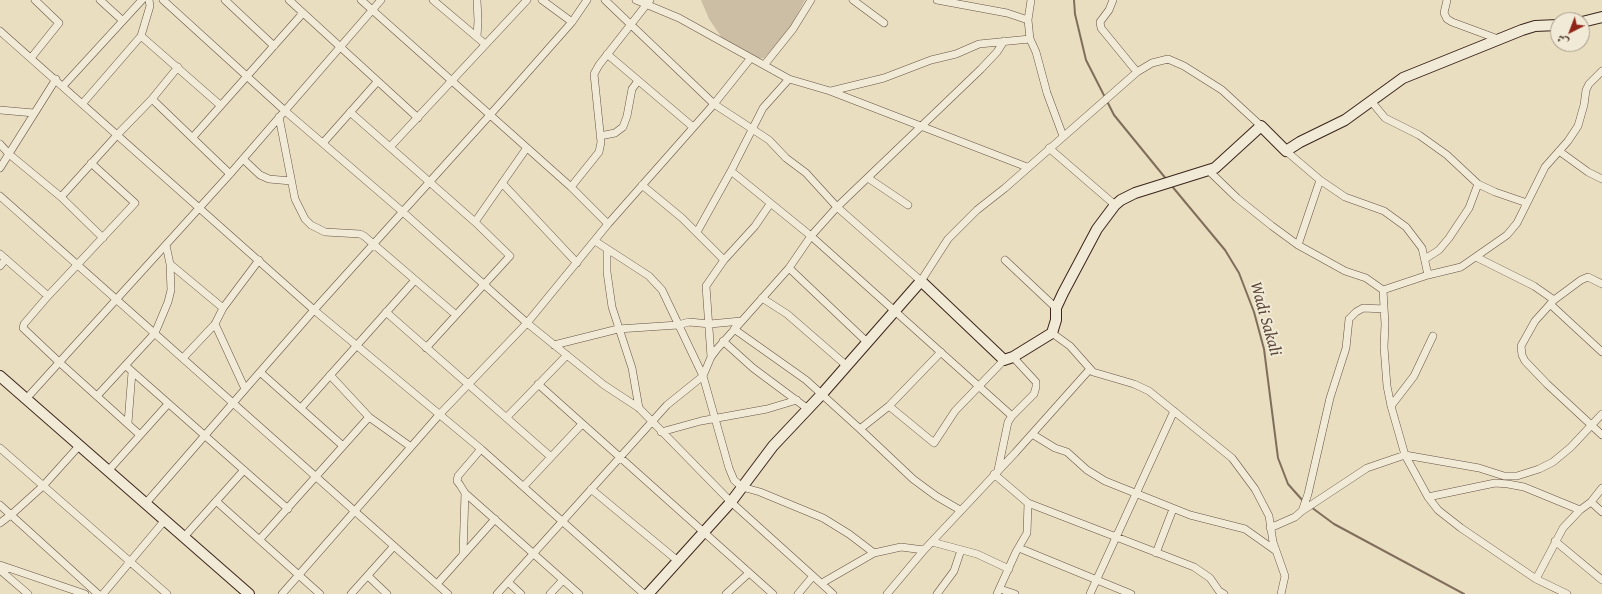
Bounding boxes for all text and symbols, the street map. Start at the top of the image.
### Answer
north arrow [1550,12,1590,52]
text: ش [1553,31,1572,50]
water label: Wadi Sakali [1245,280,1285,358]

